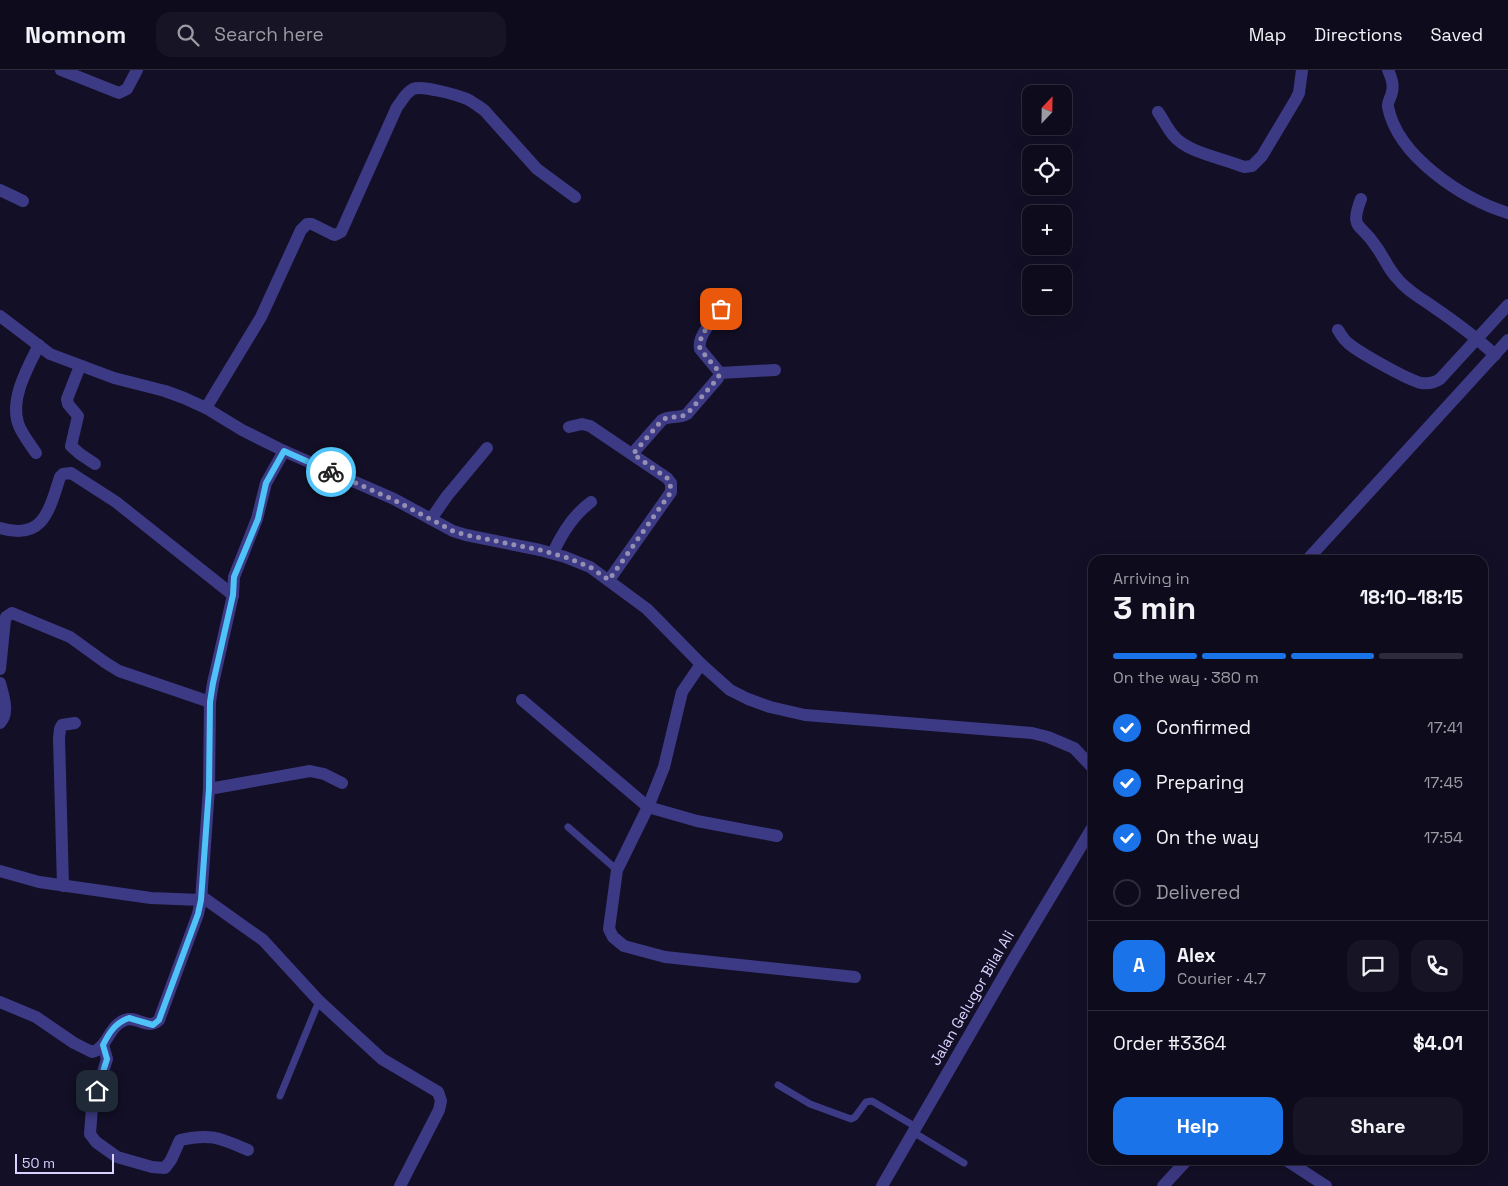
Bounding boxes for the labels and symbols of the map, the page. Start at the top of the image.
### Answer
north arrow [1022,85,1072,135]
pin [700,288,742,330]
courier [306,447,356,497]
street label: Jalan Gelugor Bilal Ali [925,927,1018,1069]
pin [76,1070,118,1112]
scale bar [15,1151,114,1174]

